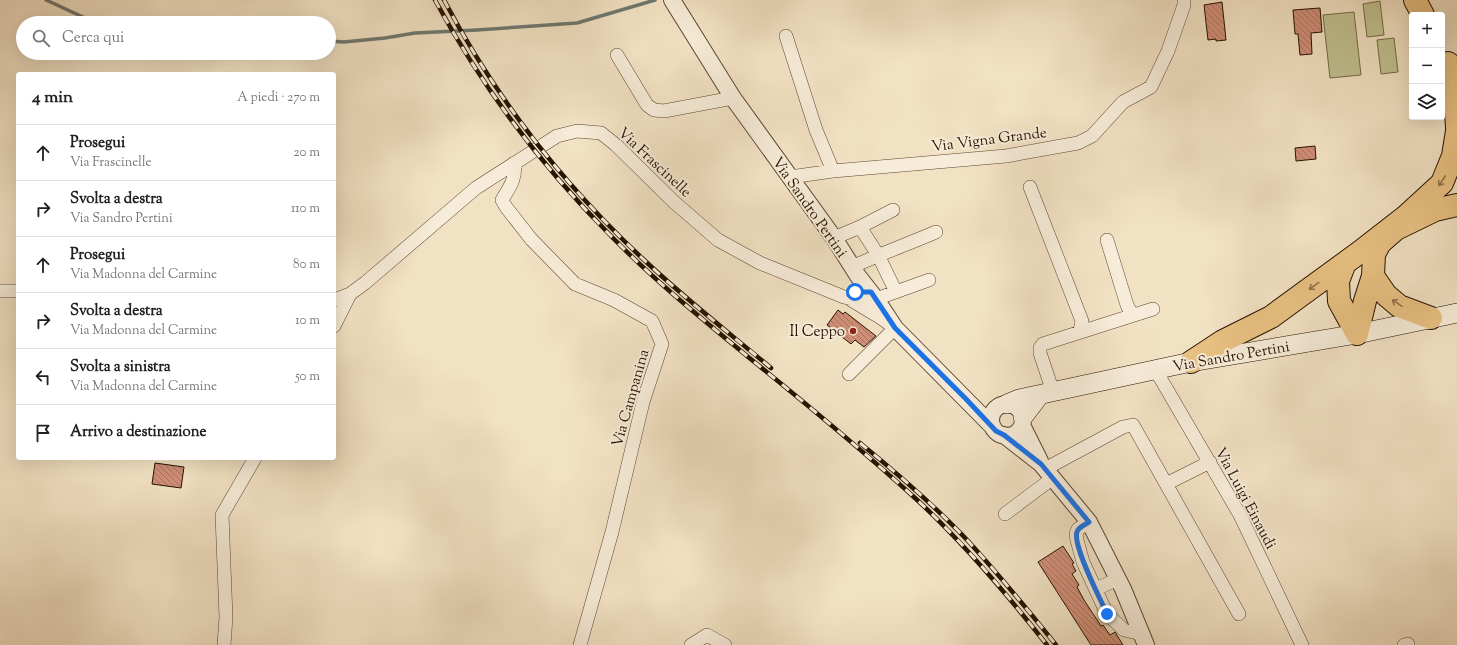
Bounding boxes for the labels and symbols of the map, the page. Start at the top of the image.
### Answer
street label: Via Frascinelle [612,123,696,203]
street label: Via Vigna Grande [930,123,1048,158]
street label: Via Sandro Pertini [766,153,851,262]
one-way arrow [1437,175,1445,187]
one-way arrow [1309,282,1320,290]
route start [846,283,864,301]
one-way arrow [1391,299,1403,307]
place label: Il Ceppo [789,322,845,343]
marker: Il Ceppo [848,326,858,336]
street label: Via Sandro Pertini [1171,337,1291,378]
street label: Via Campanina [607,347,655,450]
street label: Via Luigi Einaudi [1209,444,1280,553]
route end [1098,605,1116,623]

